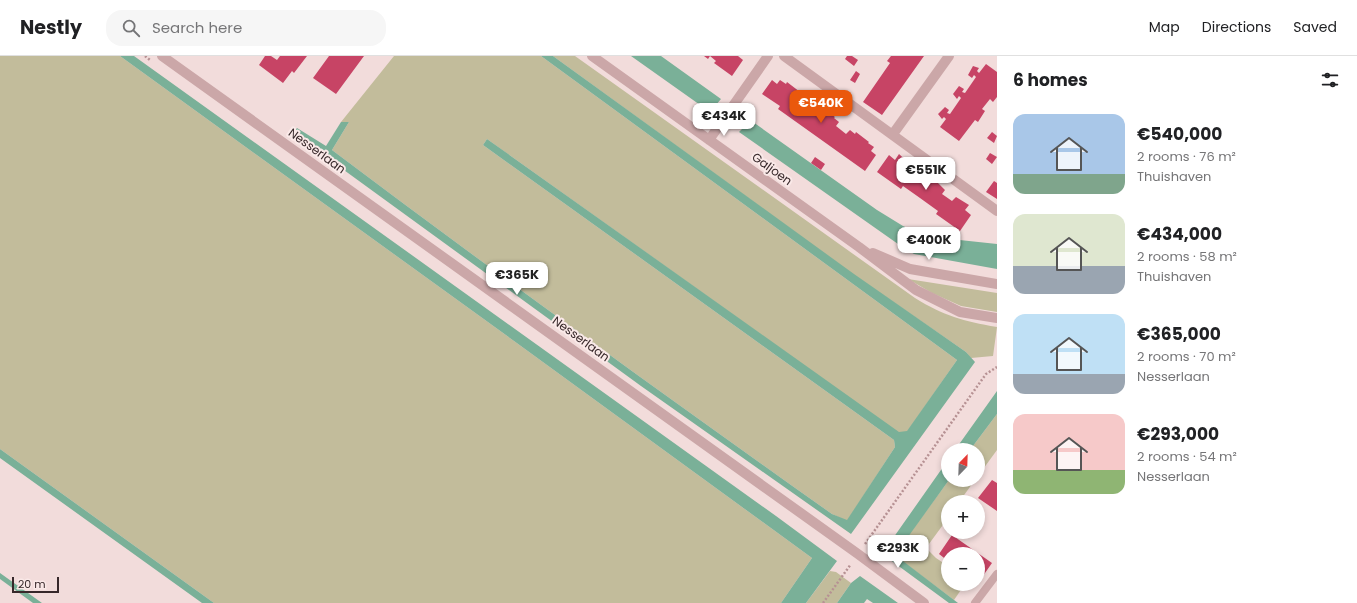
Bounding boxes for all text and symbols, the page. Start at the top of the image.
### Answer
search box [106,10,386,46]
text: Nestly [20,14,82,41]
icon: search [120,17,142,39]
text: Search here [152,17,242,38]
text: Map [1149,17,1180,37]
text: Directions [1202,17,1271,37]
text: Saved [1293,17,1337,37]
text: 6 homes [1013,68,1088,92]
icon: filters [1319,69,1341,91]
pin: €540K [793,90,849,124]
text: €540K [798,93,844,112]
pin: €434K [696,103,752,137]
text: €434K [702,106,746,125]
text: €540,000 [1137,122,1222,146]
street label: Nesserlaan [285,124,349,177]
icon: home [1045,130,1093,178]
text: 2 rooms · 76 m² [1137,147,1236,166]
street label: Galjoen [749,148,796,189]
pin: €551K [898,157,954,191]
text: €551K [905,160,947,179]
text: Thuishaven [1137,167,1211,186]
text: €434,000 [1137,222,1222,246]
pin: €400K [901,227,957,261]
text: €400K [906,230,952,249]
icon: home [1045,230,1093,278]
text: 2 rooms · 58 m² [1137,247,1237,266]
pin: €365K [489,262,545,296]
text: €365K [495,265,539,284]
text: Thuishaven [1137,267,1211,286]
street label: Nesserlaan [549,312,613,365]
text: €365,000 [1137,322,1221,346]
icon: home [1045,330,1093,378]
text: 2 rooms · 70 m² [1137,347,1236,366]
text: Nesserlaan [1137,367,1210,386]
text: €293,000 [1137,422,1219,446]
icon: home [1045,430,1093,478]
north arrow [941,443,985,487]
map controls [941,443,985,591]
text: 2 rooms · 54 m² [1137,447,1237,466]
text: Nesserlaan [1137,467,1210,486]
button: + [941,495,985,539]
pin: €293K [870,535,926,569]
text: €293K [877,538,919,557]
button: − [941,547,985,591]
scale bar [12,575,59,594]
text: 20 m [18,576,46,592]

